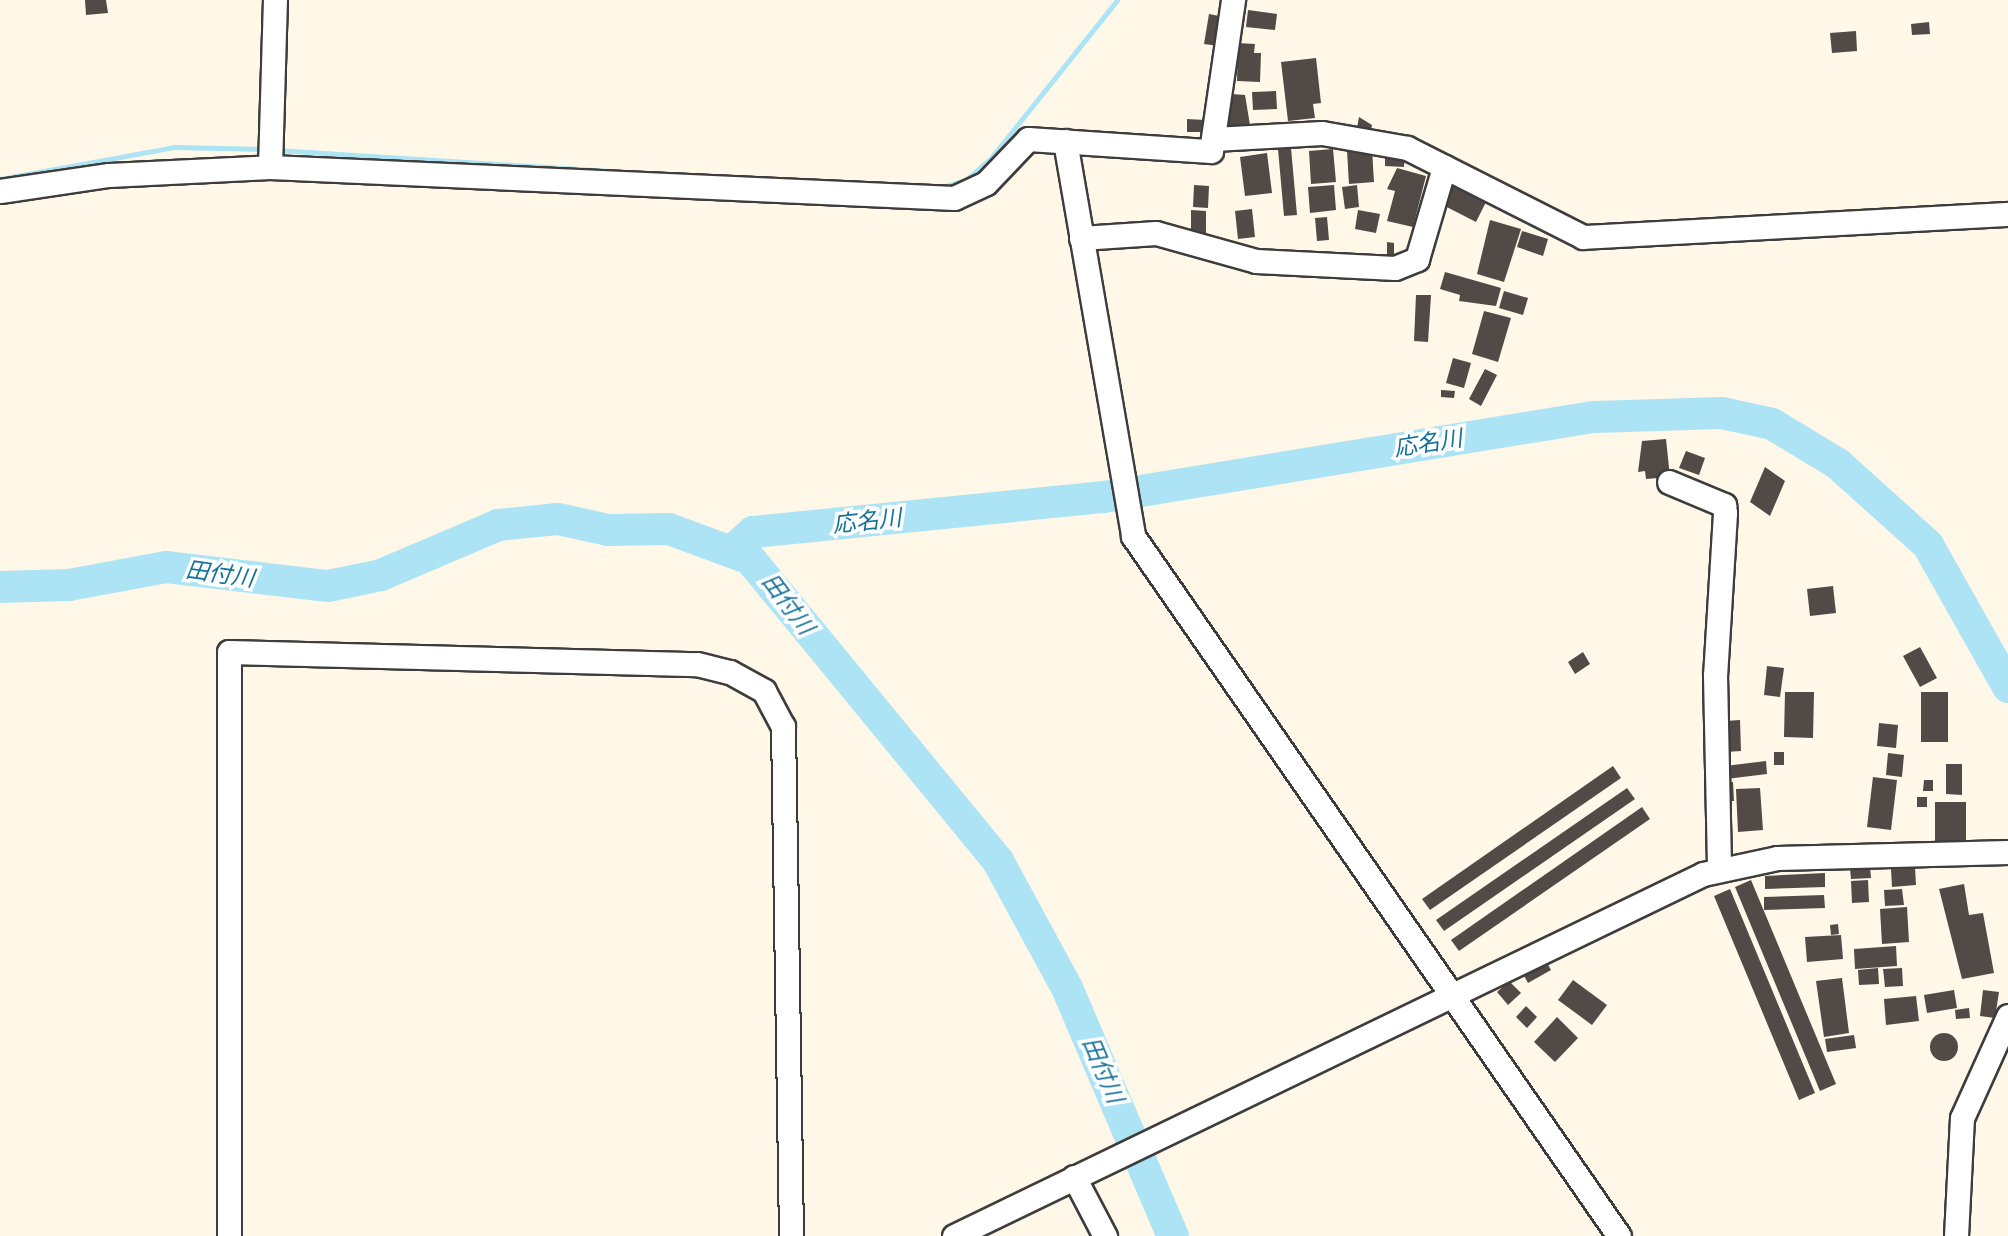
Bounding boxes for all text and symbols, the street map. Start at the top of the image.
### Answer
water label: 応名川 [1392,424,1464,462]
water label: 応名川 [831,504,903,538]
water label: 田付川 [184,556,256,592]
water label: 田付川 [756,568,820,640]
water label: 田付川 [1077,1033,1129,1107]

